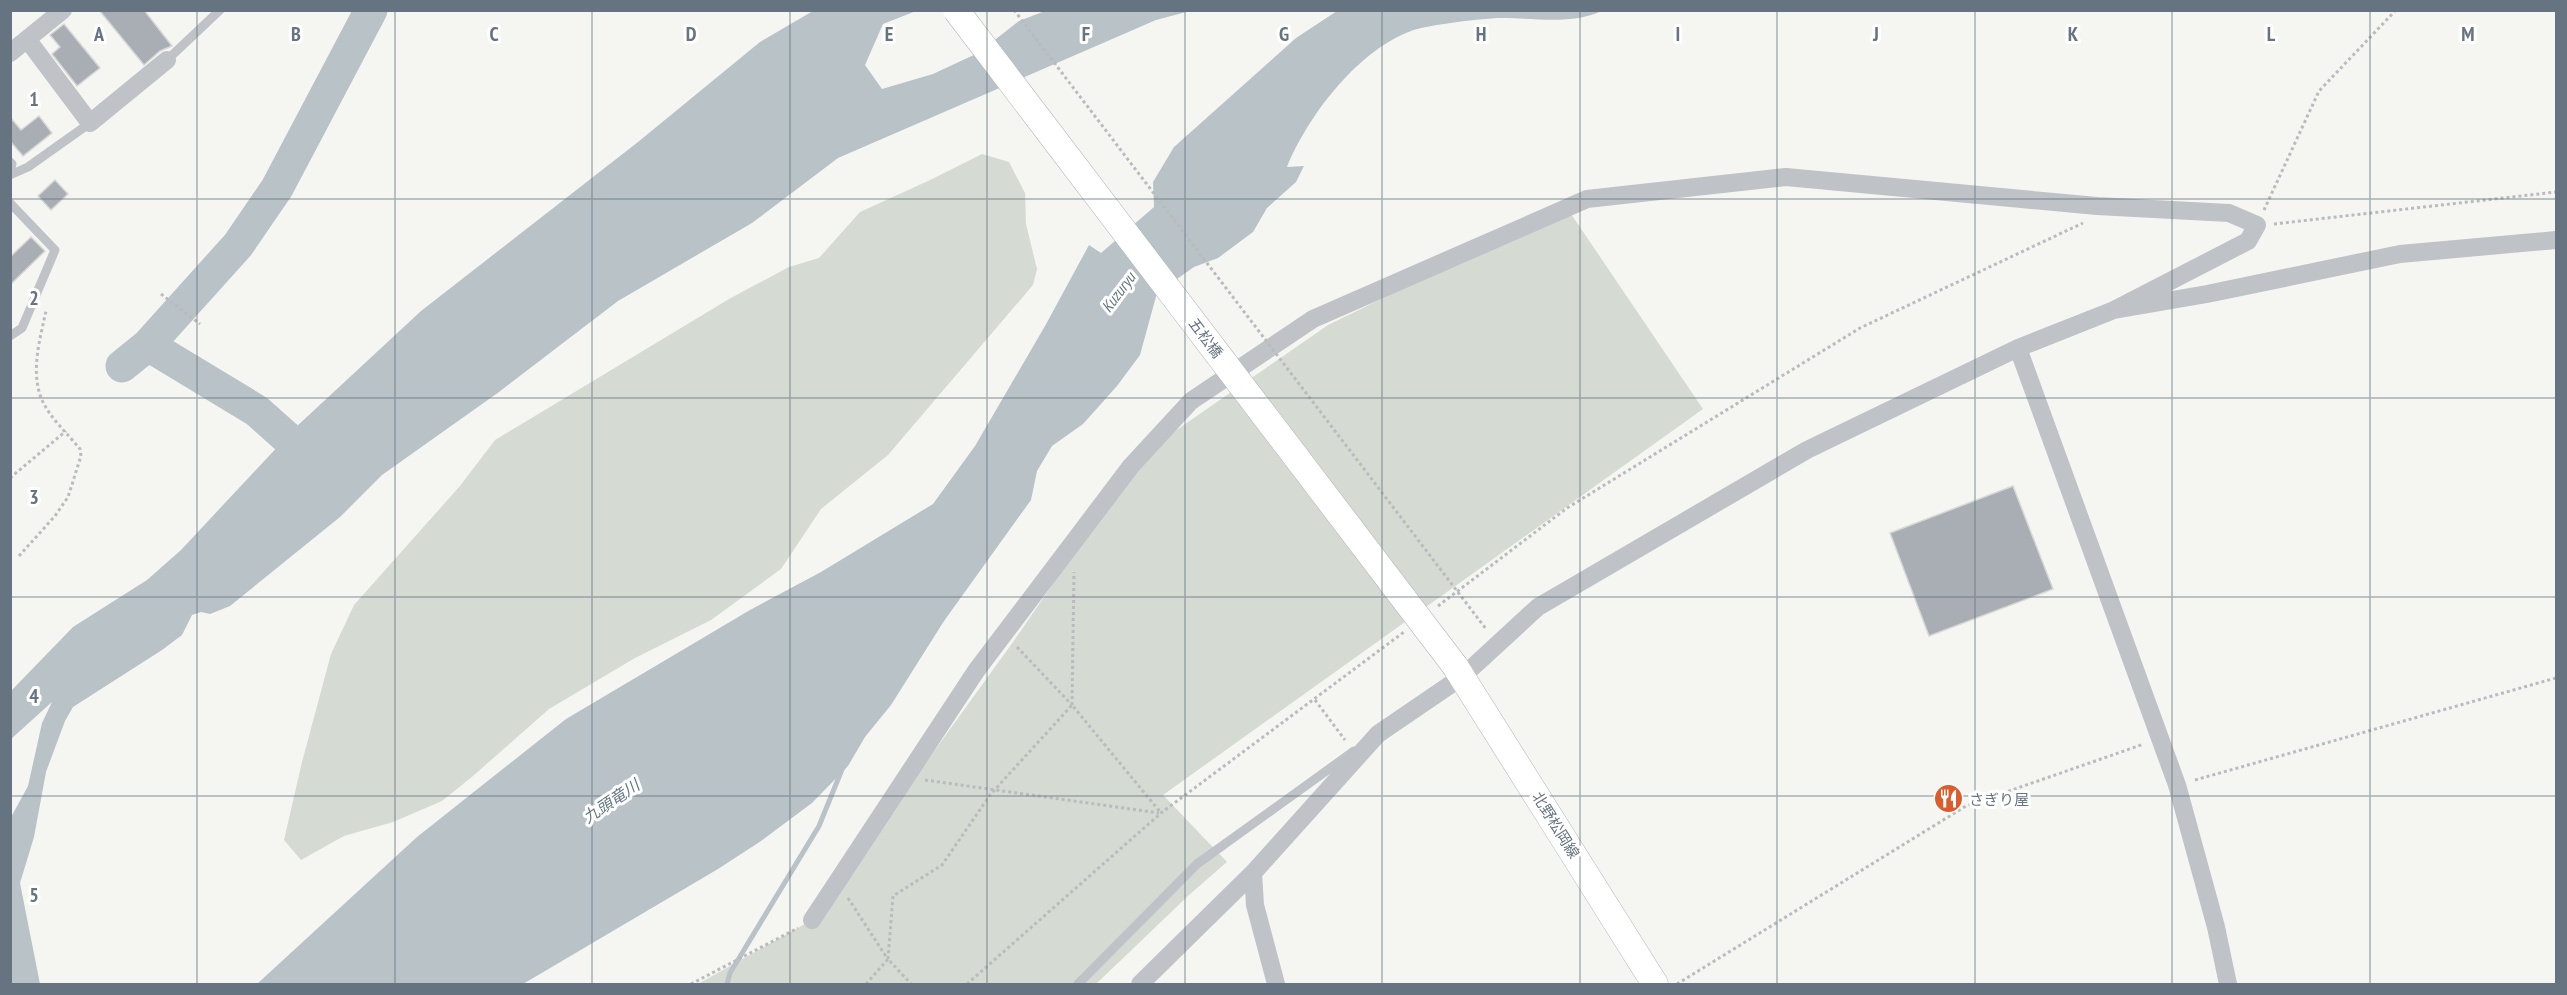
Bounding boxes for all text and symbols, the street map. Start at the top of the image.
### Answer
text: A [93,21,105,47]
text: B [291,21,301,47]
text: C [489,21,499,47]
text: D [686,21,697,47]
text: E [885,21,893,47]
text: F [1082,21,1090,47]
text: G [1279,21,1289,47]
text: H [1476,21,1486,47]
text: I [1676,21,1680,47]
text: J [1872,21,1879,47]
text: K [2068,21,2079,47]
text: L [2267,21,2276,47]
text: M [2461,21,2475,47]
text: 1 [29,86,39,112]
water label: Kuzuryu [1097,267,1140,316]
text: 2 [29,285,39,311]
street label: 五松橋 [1185,314,1227,362]
text: 3 [29,484,39,510]
text: 4 [29,683,39,709]
water label: 九頭竜川 [579,774,645,827]
restaurant icon: さぎり屋 [1932,783,1964,815]
street label: 北野松岡線 [1528,788,1584,862]
place label: さぎり屋 [1969,790,2029,809]
text: 5 [29,882,39,908]

